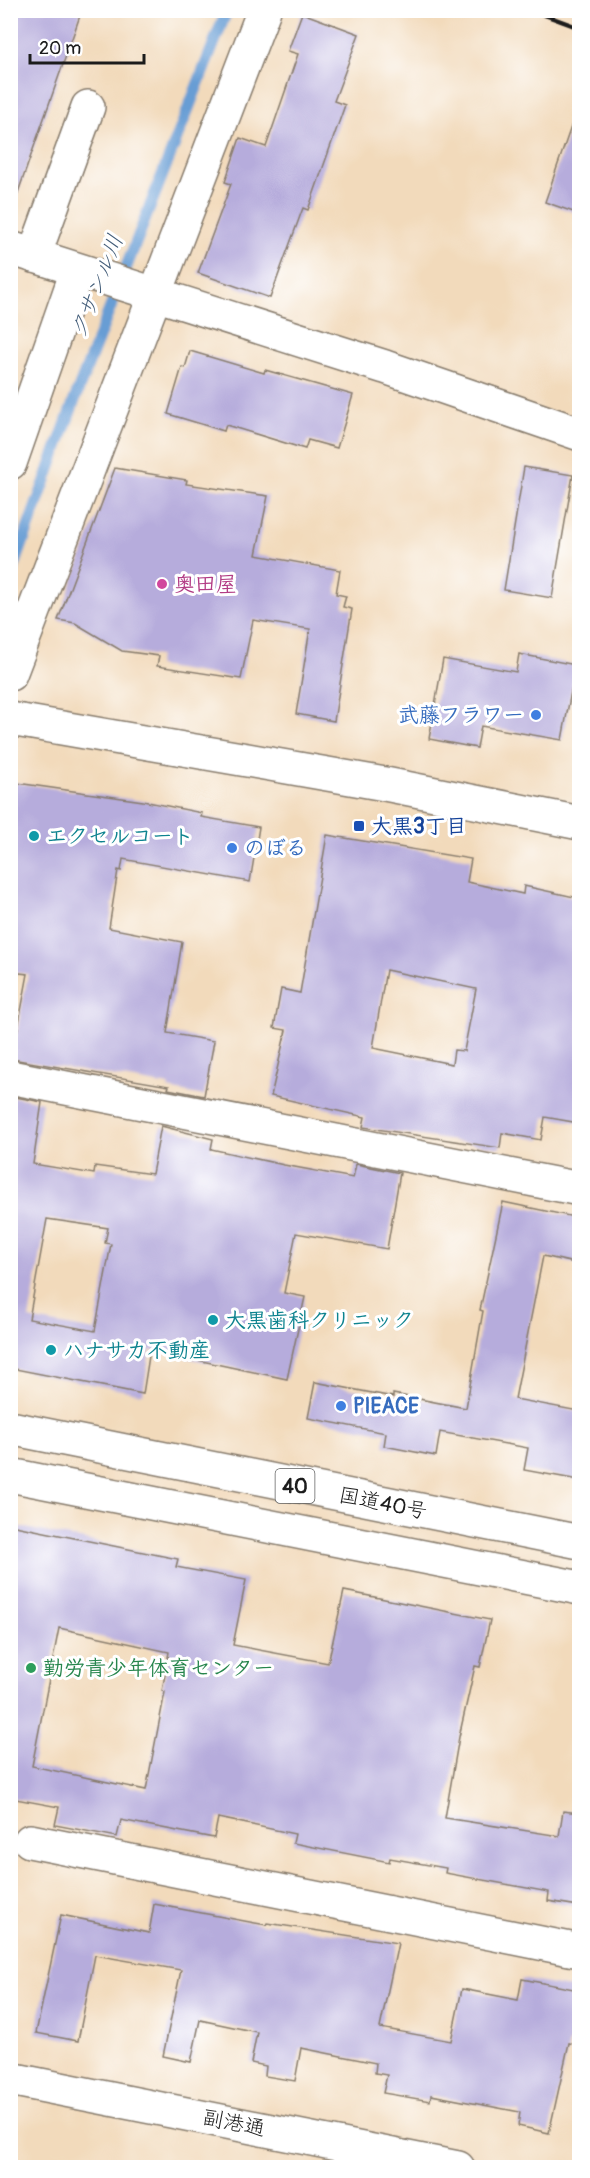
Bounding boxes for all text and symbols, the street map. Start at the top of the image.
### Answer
scale bar [30,27,144,65]
text: 20 m [39,37,81,60]
water label: クサンル川 [64,230,130,342]
place label: 奥田屋 [174,571,237,598]
marker: 奥田屋 [155,577,169,591]
place label: 武藤フラワー [398,702,524,729]
marker: 武藤フラワー [529,708,543,722]
place label: 大黒3丁目 [371,813,467,840]
marker: 大黒3丁目 [352,819,366,833]
place label: エクセルコート [46,823,194,850]
marker: エクセルコート [27,829,41,843]
place label: のぼる [244,835,307,862]
marker: のぼる [225,841,239,855]
place label: 大黒歯科クリニック [225,1307,414,1334]
marker: 大黒歯科クリニック [206,1313,220,1327]
place label: ハナサカ不動産 [63,1337,210,1364]
marker: ハナサカ不動産 [44,1343,58,1357]
place label: PIEACE [353,1393,419,1420]
marker: PIEACE [334,1399,348,1413]
road number: 40 [276,1469,314,1503]
street label: 国道40号 [336,1482,429,1525]
place label: 勤労青少年体育センター [43,1655,274,1682]
marker: 勤労青少年体育センター [24,1661,38,1675]
street label: 副港通 [200,2104,267,2143]

